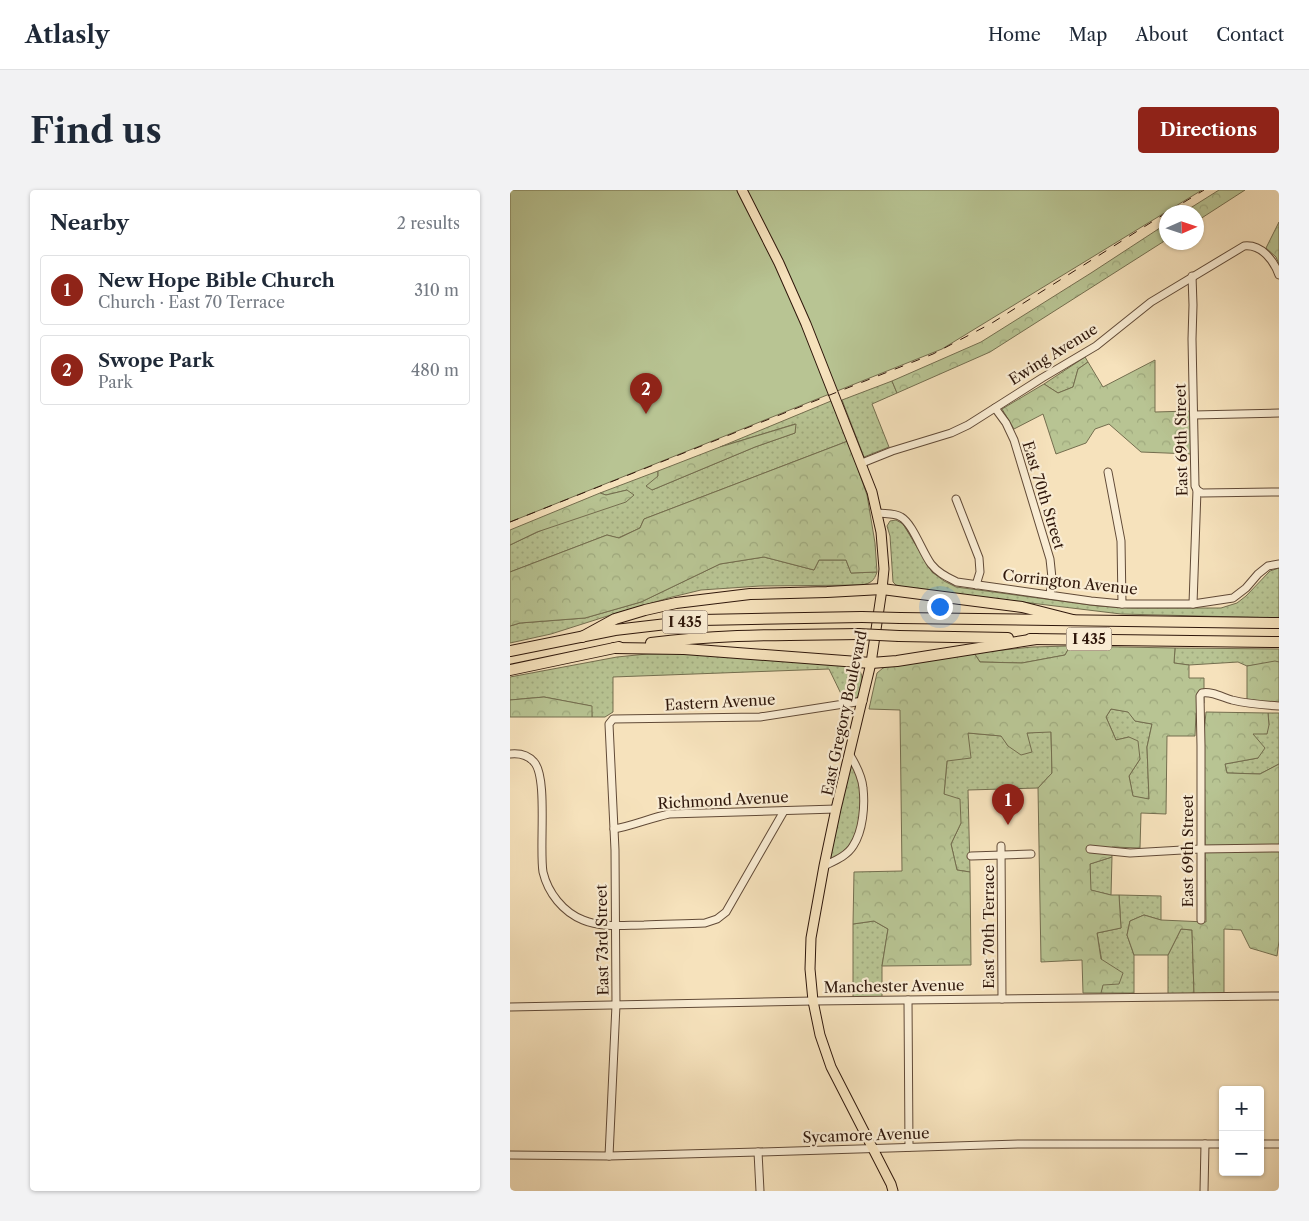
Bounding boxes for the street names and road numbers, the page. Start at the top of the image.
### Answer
street label: Ewing Avenue [1005,319,1101,389]
street label: East 69th Street [1171,383,1191,497]
street label: East 70th Street [1019,439,1070,552]
street label: Corrington Avenue [1001,565,1139,599]
road number: I 435 [662,611,708,634]
road number: I 435 [1066,628,1112,650]
street label: East Gregory Boulevard [817,629,871,797]
street label: Eastern Avenue [664,690,776,714]
street label: Richmond Avenue [657,787,789,813]
street label: East 69th Street [1178,794,1197,907]
street label: East 70th Terrace [979,865,998,989]
street label: East 73rd Street [592,883,612,996]
street label: Manchester Avenue [823,975,965,997]
street label: Sycamore Avenue [802,1123,930,1147]

